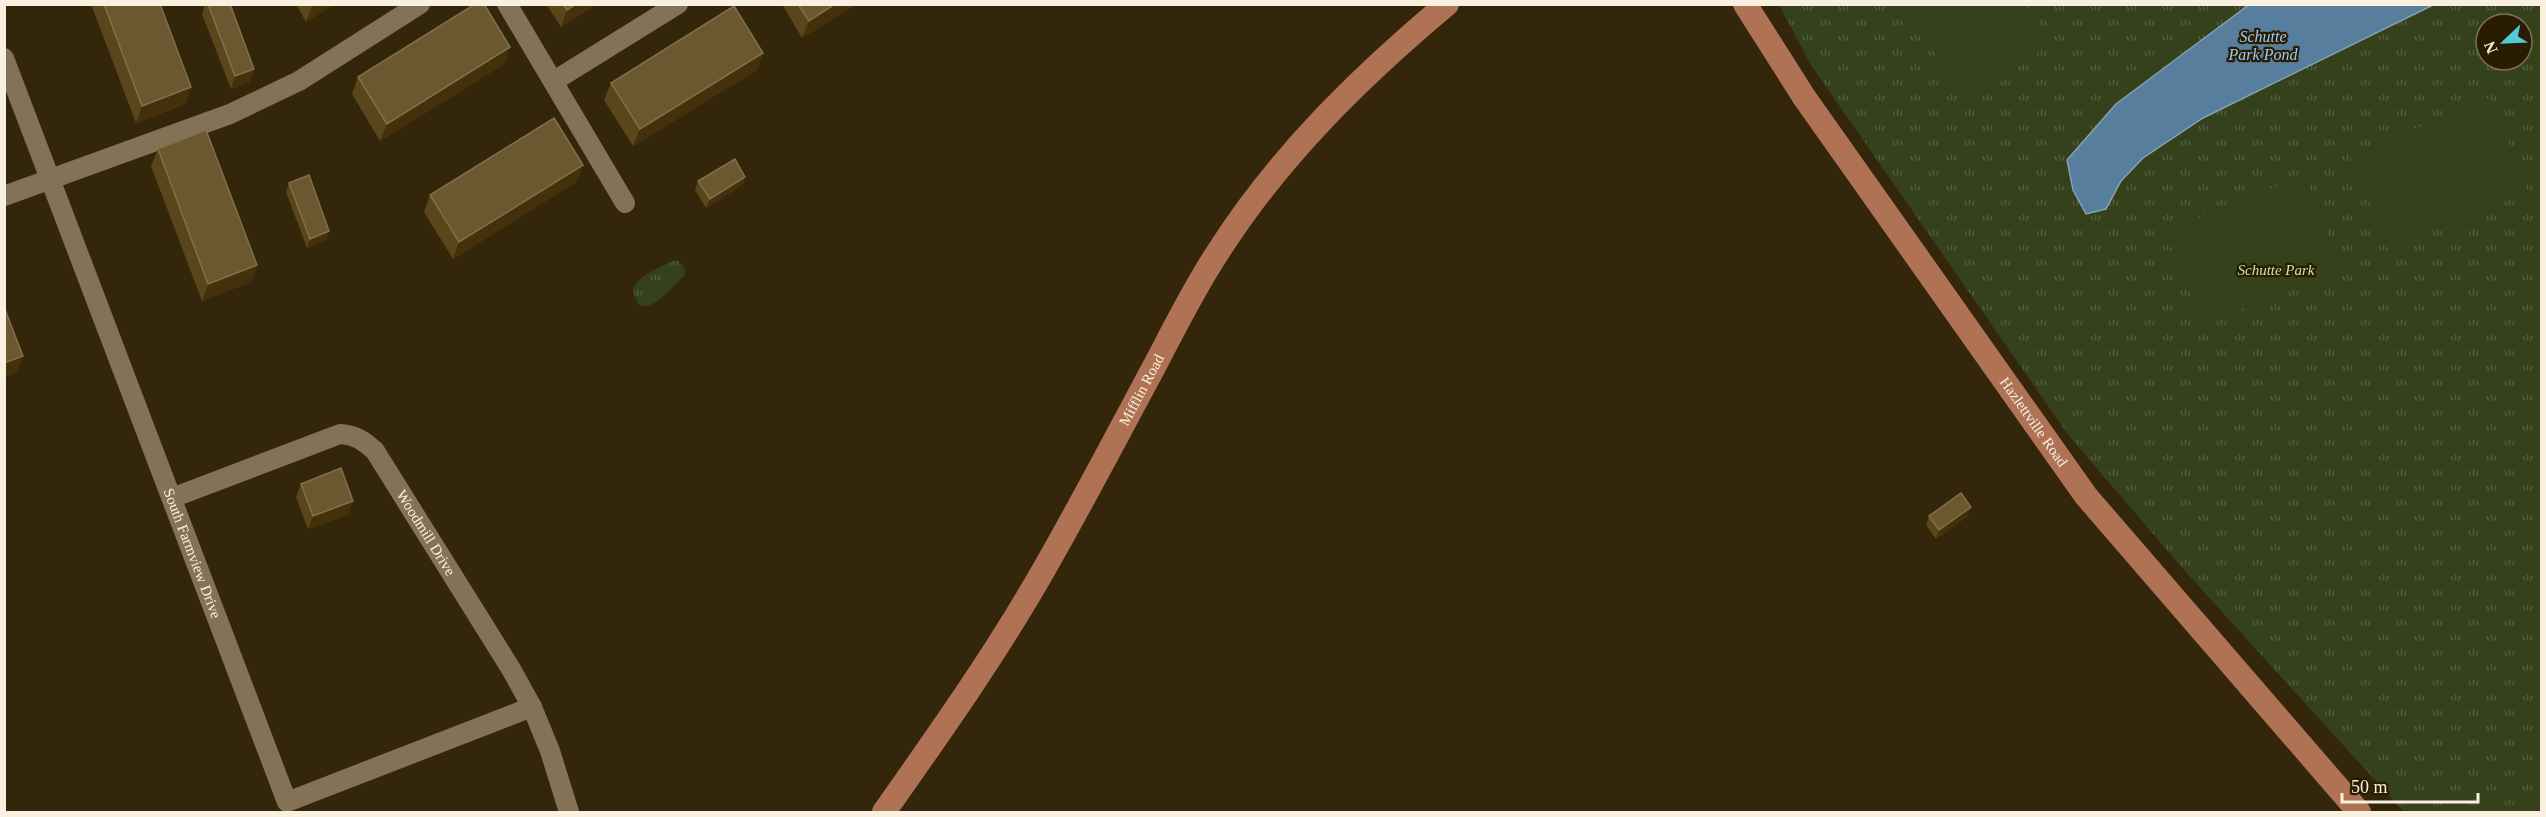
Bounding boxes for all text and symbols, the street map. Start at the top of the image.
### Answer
north arrow [2474,12,2534,72]
water label: Schutte Park Pond [2228,28,2298,63]
text: N [2480,39,2501,56]
park label: Schutte Park [2237,262,2315,278]
street label: Mifflin Road [1116,351,1167,428]
street label: Hazlettville Road [1997,374,2071,470]
street label: South Farmview Drive [160,486,224,621]
street label: Woodmill Drive [393,487,459,579]
scale bar [2342,766,2478,804]
text: 50 m [2351,777,2388,797]

